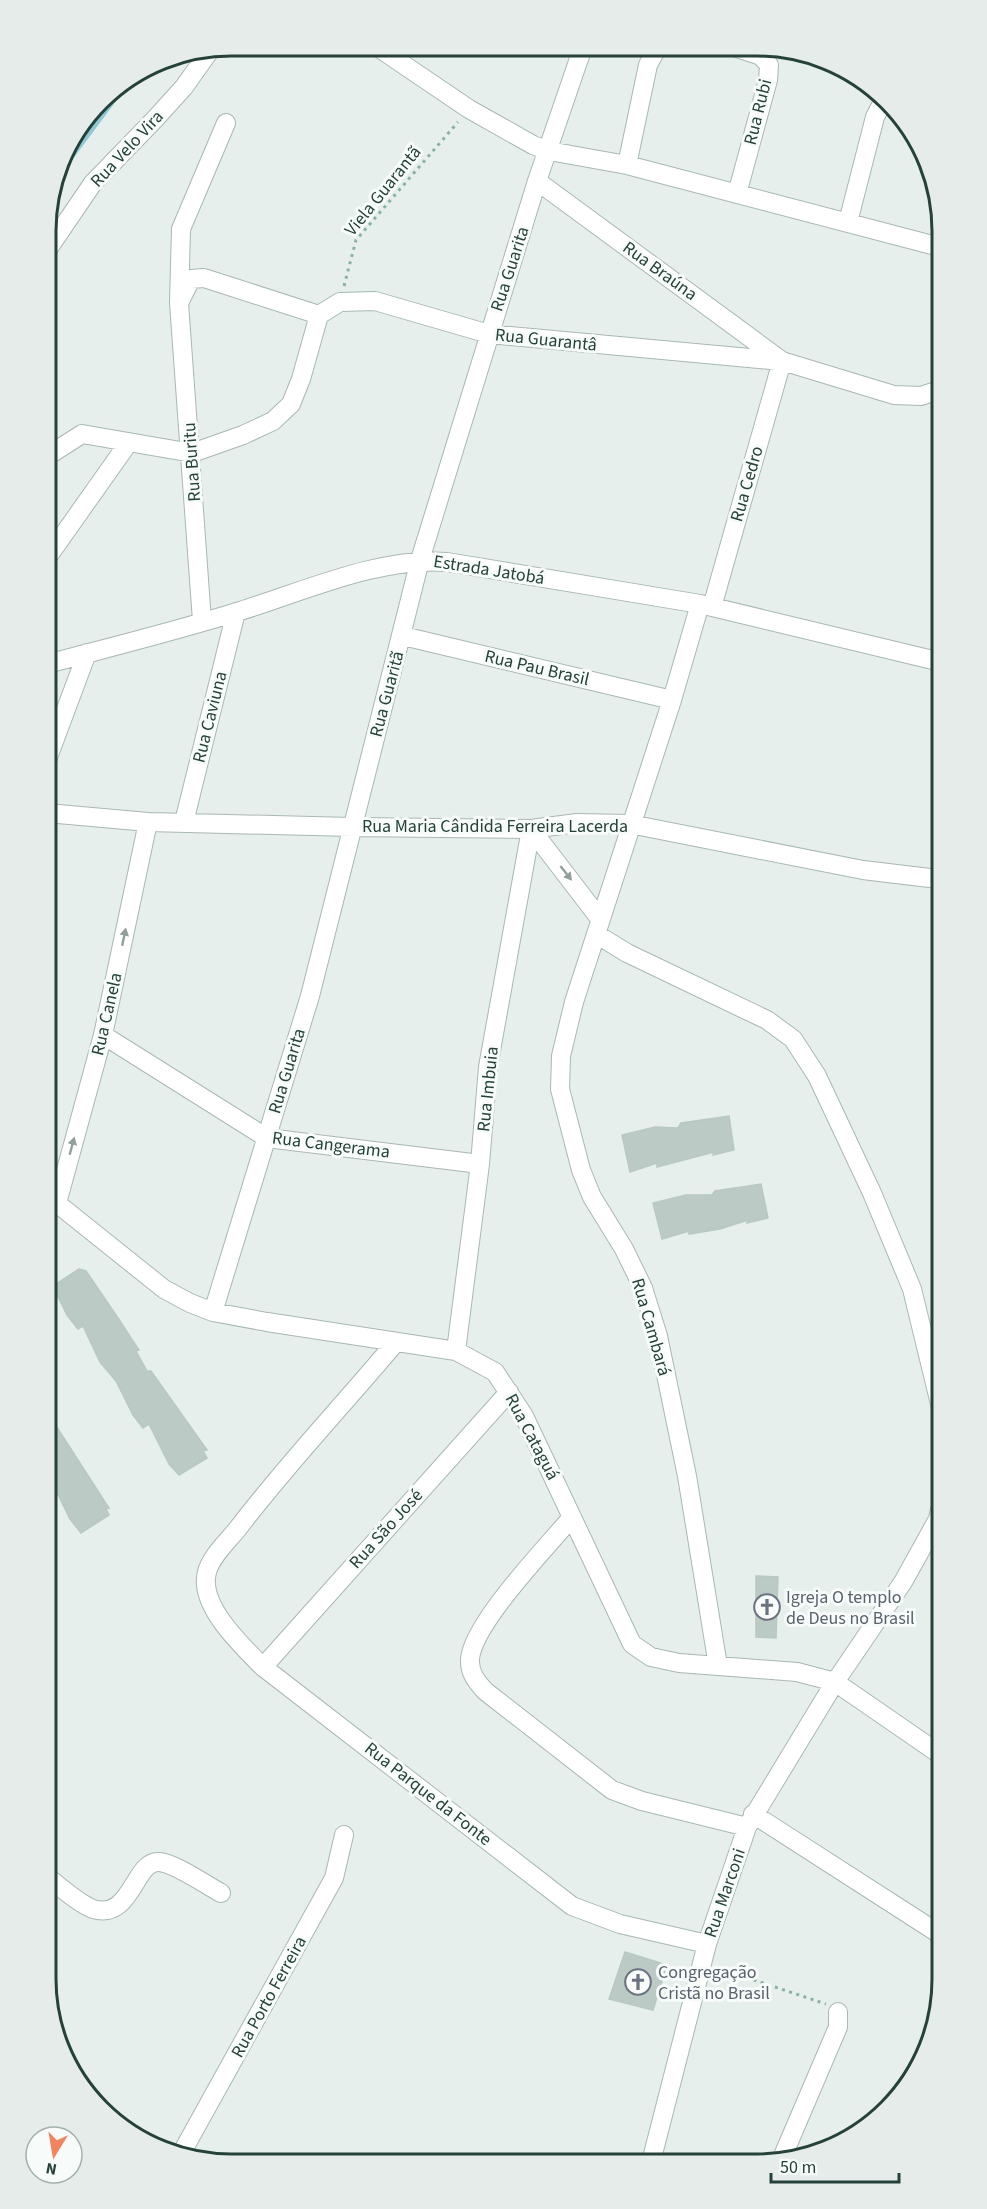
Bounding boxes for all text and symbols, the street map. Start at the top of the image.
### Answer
street label: Rua Rubi [738,76,778,148]
street label: Rua Velo Vira [85,105,169,193]
street label: Viela Guarantã [339,141,427,241]
street label: Rua Guarita [484,223,536,315]
street label: Rua Braúna [617,235,703,307]
street label: Rua Guarantâ [494,322,598,358]
street label: Rua Buritu [177,421,207,503]
street label: Rua Cedro [724,443,770,525]
street label: Estrada Jatobá [432,549,546,591]
street label: Rua Pau Brasil [482,644,592,692]
street label: Rua Guaritã [364,648,410,740]
street label: Rua Caviuna [187,669,233,765]
street label: Rua Maria Cândida Ferreira Lacerda [362,814,628,839]
one-way arrow [560,865,572,881]
one-way arrow [120,927,129,946]
street label: Rua Canela [85,970,129,1058]
street label: Rua Guarita [262,1025,312,1117]
street label: Rua Imbuia [471,1045,505,1133]
street label: Rua Cangerama [271,1125,391,1165]
one-way arrow [68,1137,78,1156]
street label: Rua Cambará [625,1275,677,1379]
street label: Rua Cataguá [499,1389,565,1485]
street label: Rua São José [343,1484,429,1574]
place label: Igreja O templo de Deus no Brasil [786,1585,915,1631]
church icon: Igreja O templo de Deus no Brasil [752,1592,782,1622]
street label: Rua Parque da Fonte [359,1736,497,1852]
street label: Rua Marconi [698,1845,752,1941]
street label: Rua Porto Ferreira [225,1932,313,2062]
place label: Congregação Cristã no Brasil [658,1960,770,2006]
church icon: Congregação Cristã no Brasil [623,1967,653,1997]
north arrow [24,2125,84,2185]
scale bar [771,2146,898,2184]
text: 50 m [780,2155,816,2180]
text: N [44,2157,59,2181]

